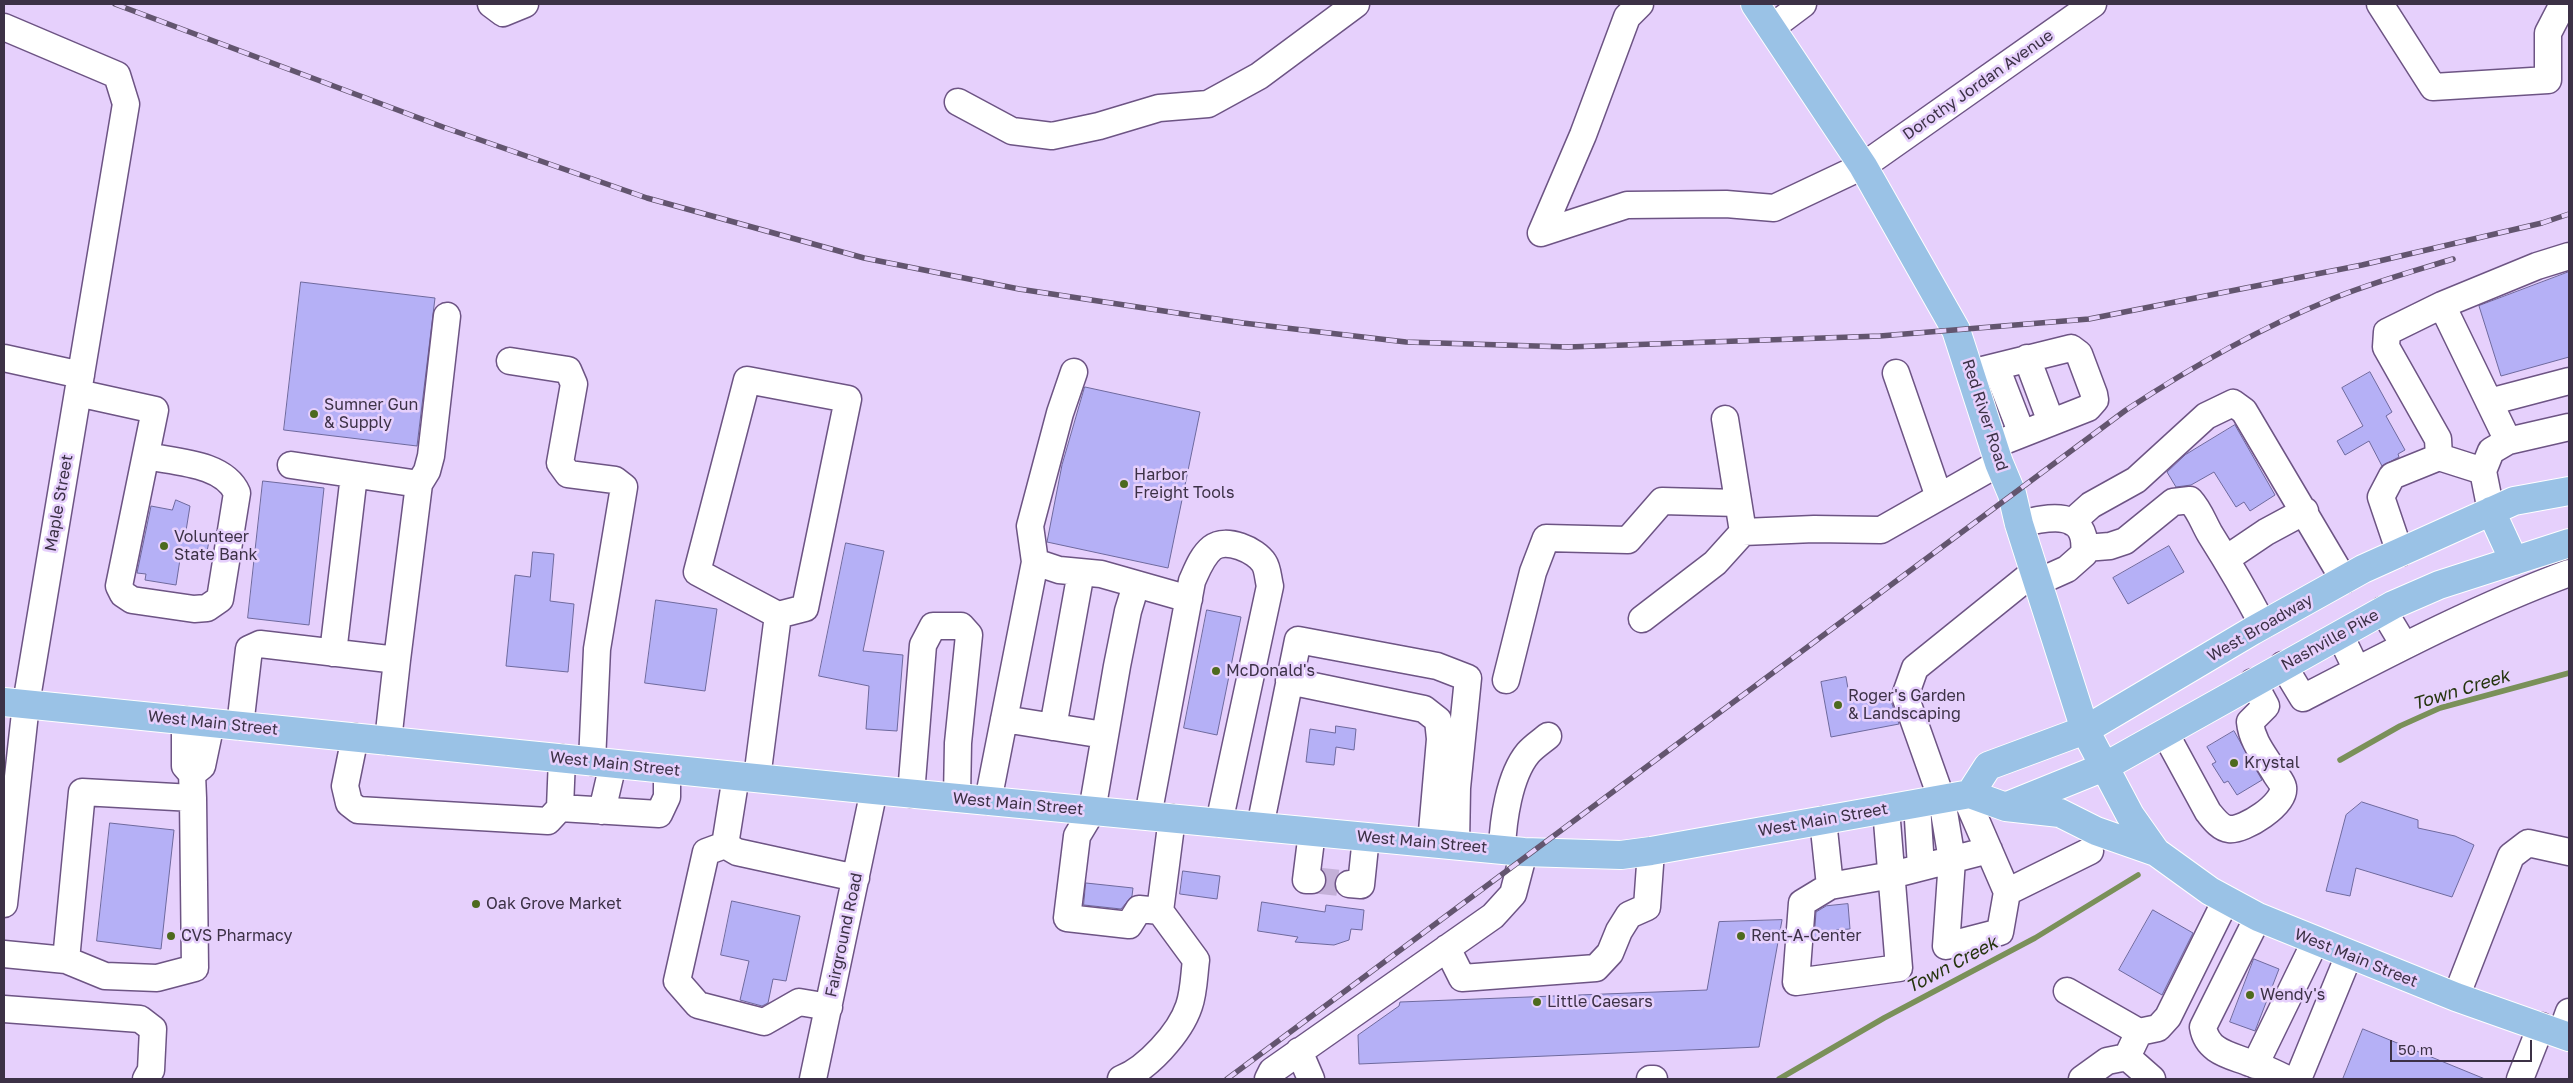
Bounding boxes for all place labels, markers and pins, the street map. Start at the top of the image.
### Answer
place label: Sumner Gun & Supply [324,395,418,433]
marker: Sumner Gun & Supply [308,408,320,420]
place label: Harbor Freight Tools [1134,465,1234,503]
marker: Harbor Freight Tools [1118,478,1130,490]
place label: Volunteer State Bank [174,527,258,565]
marker: Volunteer State Bank [158,540,170,552]
place label: McDonald's [1226,661,1315,681]
marker: McDonald's [1210,665,1222,677]
place label: Roger's Garden & Landscaping [1848,686,1966,724]
marker: Roger's Garden & Landscaping [1832,699,1844,711]
place label: Krystal [2244,753,2300,773]
marker: Krystal [2228,757,2240,769]
place label: Oak Grove Market [486,894,622,914]
marker: Oak Grove Market [470,898,482,910]
place label: CVS Pharmacy [181,926,292,946]
place label: Rent-A-Center [1751,926,1861,946]
marker: CVS Pharmacy [165,930,177,942]
marker: Rent-A-Center [1735,930,1747,942]
place label: Wendy's [2260,985,2325,1005]
marker: Wendy's [2244,989,2256,1001]
place label: Little Caesars [1547,992,1653,1012]
marker: Little Caesars [1531,996,1543,1008]

